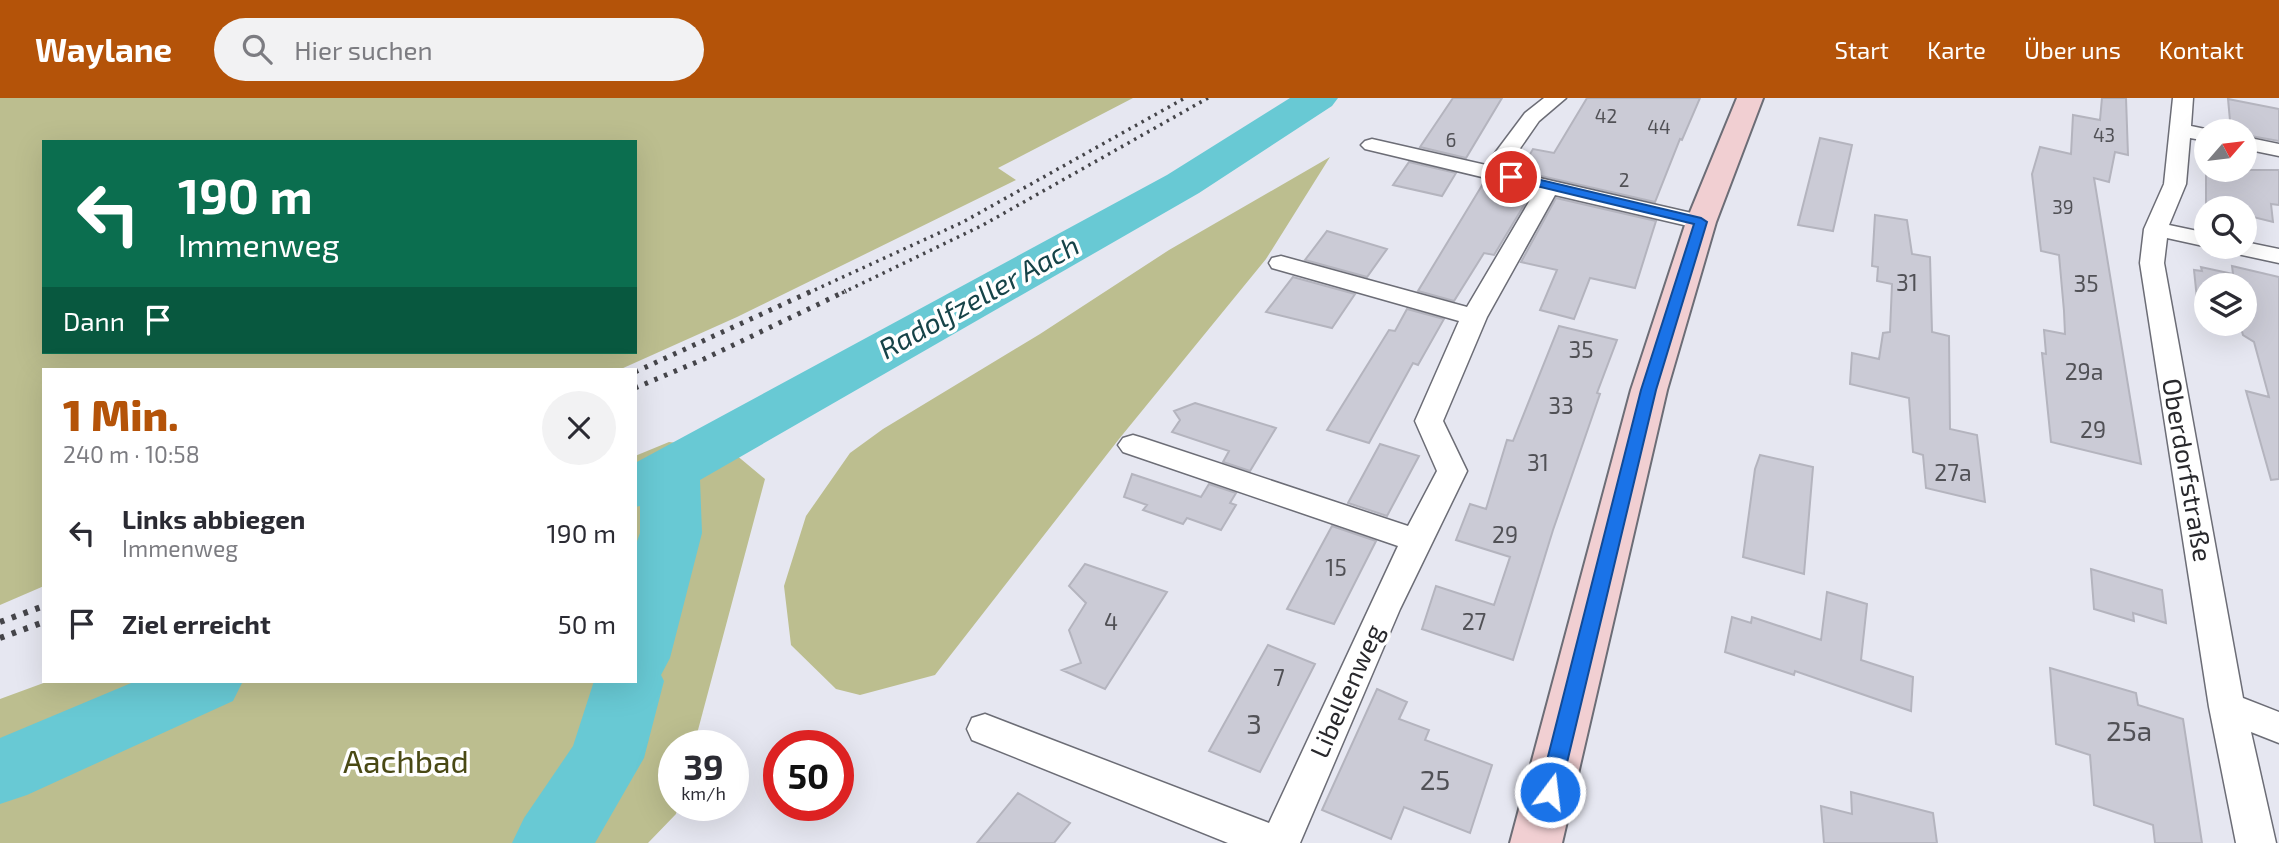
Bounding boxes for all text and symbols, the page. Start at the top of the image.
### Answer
search box [214,18,704,81]
text: Waylane [35,29,172,69]
icon: search [238,30,276,68]
text: Hier suchen [294,34,433,65]
text: Start [1835,35,1889,64]
text: Karte [1927,35,1986,64]
text: Über uns [2024,35,2121,64]
text: Kontakt [2159,35,2244,64]
house number: 42 [1595,104,1617,127]
house number: 44 [1647,115,1671,138]
north arrow [2194,119,2258,182]
map controls [2194,119,2257,336]
house number: 43 [2093,123,2115,146]
house number: 6 [1446,128,1456,151]
pin [1481,147,1541,207]
icon: arrive [1492,158,1530,196]
text: 190 m [178,165,313,224]
icon: left [63,168,154,259]
house number: 2 [1619,168,1629,191]
house number: 39 [2052,195,2074,218]
button: search [2194,196,2257,259]
text: Immenweg [178,225,340,263]
water label: Radolfzeller Aach [873,227,1084,365]
house number: 31 [1896,268,1918,296]
house number: 35 [2073,269,2099,297]
button: layers [2194,273,2257,336]
icon: arrive [139,301,177,339]
text: Dann [63,305,125,336]
house number: 35 [1568,335,1594,363]
house number: 29a [2065,357,2103,385]
street label: Oberdorfstraße [2157,376,2220,564]
text: 1 Min. [63,389,179,439]
button: close [542,391,616,465]
house number: 33 [1548,391,1574,419]
house number: 29 [2080,415,2106,443]
text: 240 m · 10:58 [63,440,200,468]
house number: 31 [1527,448,1549,476]
house number: 27a [1934,458,1972,486]
text: Links abbiegen [122,503,306,534]
icon: left [63,514,101,552]
text: 190 m [547,517,616,548]
house number: 29 [1492,520,1518,548]
text: Immenweg [122,534,238,562]
house number: 15 [1325,553,1347,581]
icon: arrive [63,605,101,643]
house number: 4 [1104,607,1118,635]
house number: 27 [1462,607,1487,635]
text: Ziel erreicht [122,608,271,639]
text: 50 m [558,608,616,639]
street label: Libellenweg [1302,619,1389,762]
house number: 7 [1273,663,1285,691]
house number: 3 [1246,706,1262,740]
house number: 25a [2106,713,2152,747]
speed limit sign: 50 [763,730,854,821]
park label: Aachbad [343,741,469,779]
text: 39 [683,745,724,787]
position arrow [1513,755,1587,829]
house number: 25 [1420,762,1450,796]
text: km/h [681,782,726,804]

